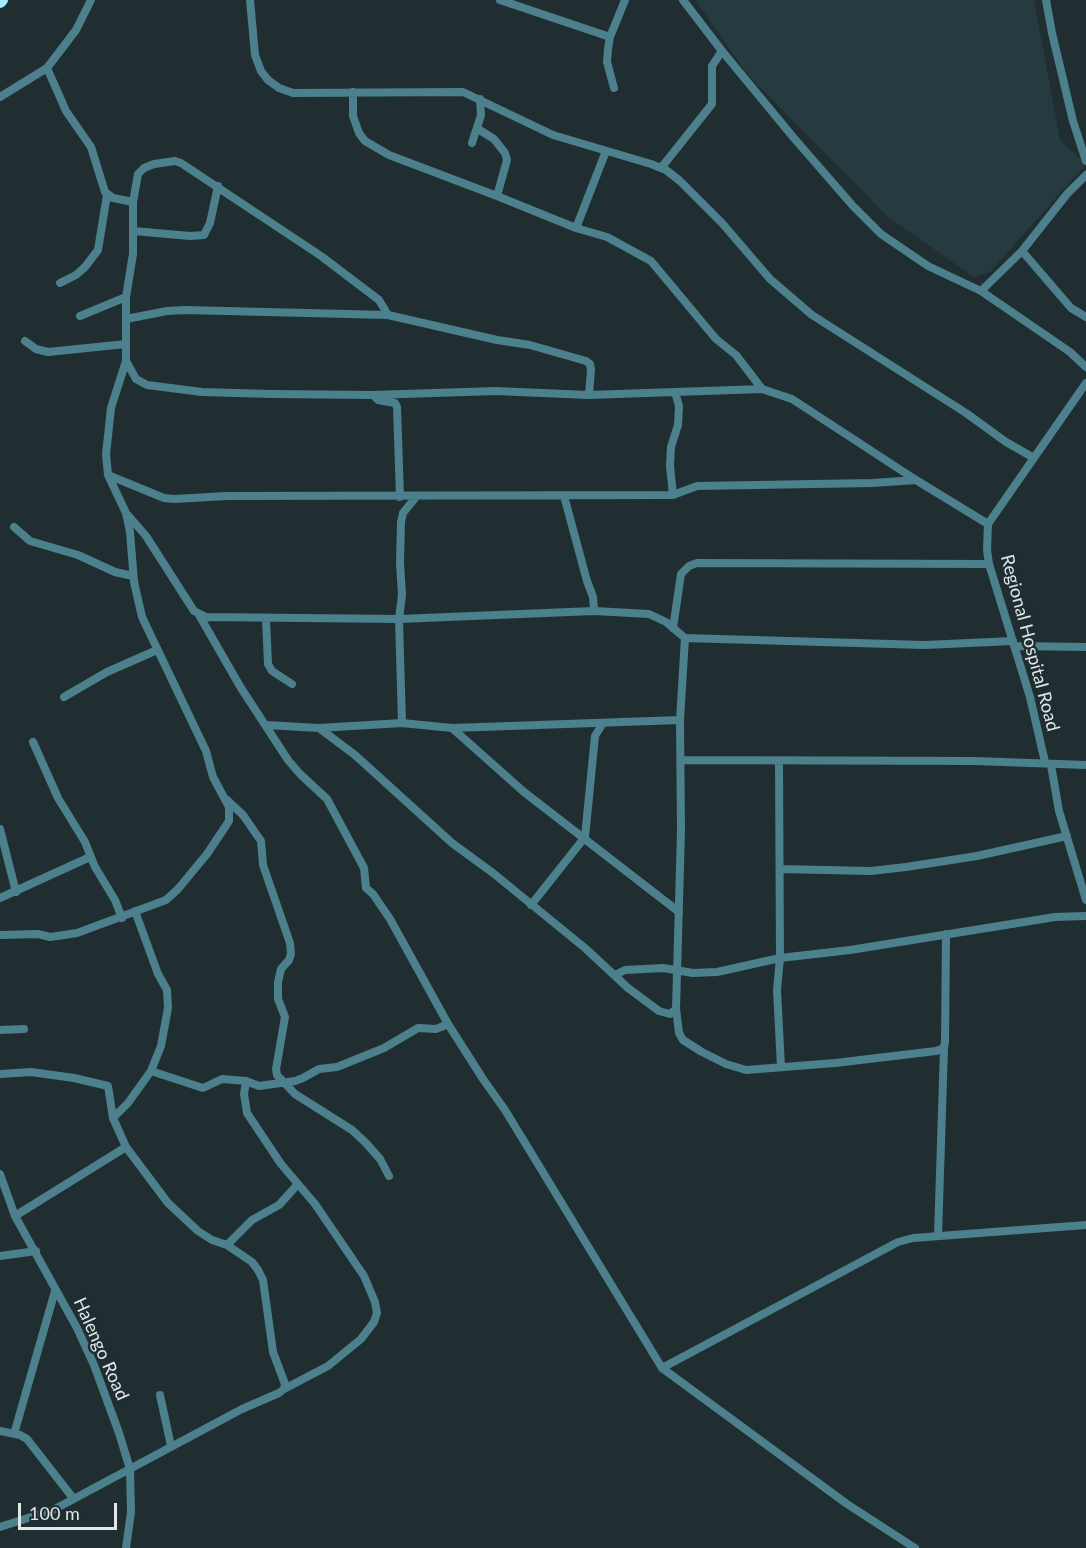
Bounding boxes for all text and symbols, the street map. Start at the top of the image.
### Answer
street label: Regional Hospital Road [996,552,1064,734]
street label: Halengo Road [69,1294,133,1404]
scale bar [21,1491,120,1529]
text: 100 m [29,1502,80,1524]

